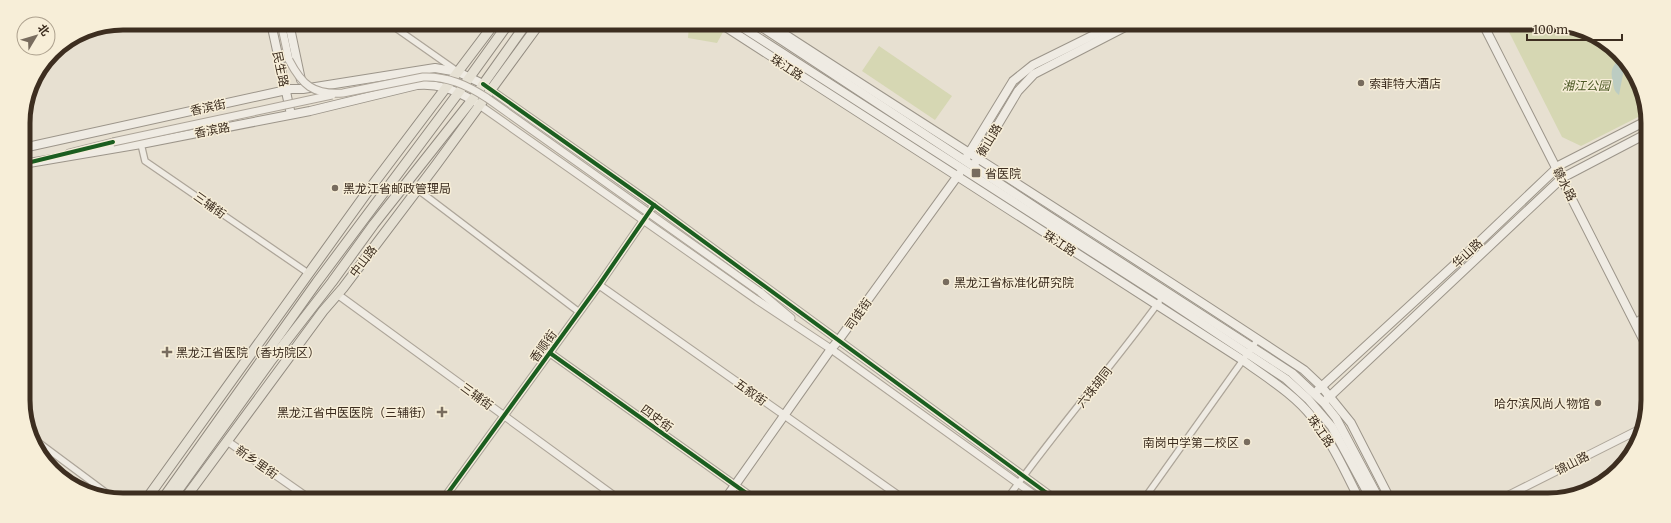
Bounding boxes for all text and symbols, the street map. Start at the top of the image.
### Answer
north arrow [16,16,56,56]
scale bar [1527,16,1622,42]
text: 北 [35,21,53,38]
text: 100 m [1533,22,1568,37]
street label: 民生路 [270,50,292,88]
street label: 珠江路 [768,51,806,83]
place label: 索菲特大酒店 [1369,76,1441,91]
marker: 索菲特大酒店 [1356,78,1366,88]
park label: 湘江公园 [1562,78,1612,93]
street label: 香滨街 [189,96,227,118]
street label: 香滨路 [193,119,231,141]
street label: 衡山路 [973,121,1005,159]
street label: 赣水路 [1550,165,1580,203]
place label: 省医院 [985,166,1021,181]
marker: 省医院 [970,167,982,179]
place label: 黑龙江省邮政管理局 [343,181,451,196]
marker: 黑龙江省邮政管理局 [330,183,340,193]
street label: 三辅街 [191,189,229,221]
street label: 珠江路 [1041,227,1079,259]
street label: 华山路 [1449,235,1485,271]
street label: 中山路 [346,242,380,280]
place label: 黑龙江省标准化研究院 [954,275,1074,290]
marker: 黑龙江省标准化研究院 [941,277,951,287]
street label: 司徒街 [842,295,874,333]
street label: 香顺街 [526,327,560,365]
place label: 黑龙江省医院（香坊院区） [176,345,320,360]
marker: 黑龙江省医院（香坊院区） [161,346,173,358]
street label: 六珠胡同 [1073,364,1115,410]
street label: 五叙街 [732,376,770,408]
street label: 三辅街 [458,379,496,413]
place label: 哈尔滨风尚人物馆 [1494,396,1590,411]
marker: 哈尔滨风尚人物馆 [1593,398,1603,408]
street label: 四史街 [638,401,676,435]
place label: 黑龙江省中医医院（三辅街） [277,405,433,420]
marker: 黑龙江省中医医院（三辅街） [436,406,448,418]
street label: 珠江路 [1305,412,1337,450]
place label: 南岗中学第二校区 [1143,435,1239,450]
marker: 南岗中学第二校区 [1242,437,1252,447]
street label: 新乡里街 [233,442,281,482]
street label: 锦山路 [1553,448,1591,478]

